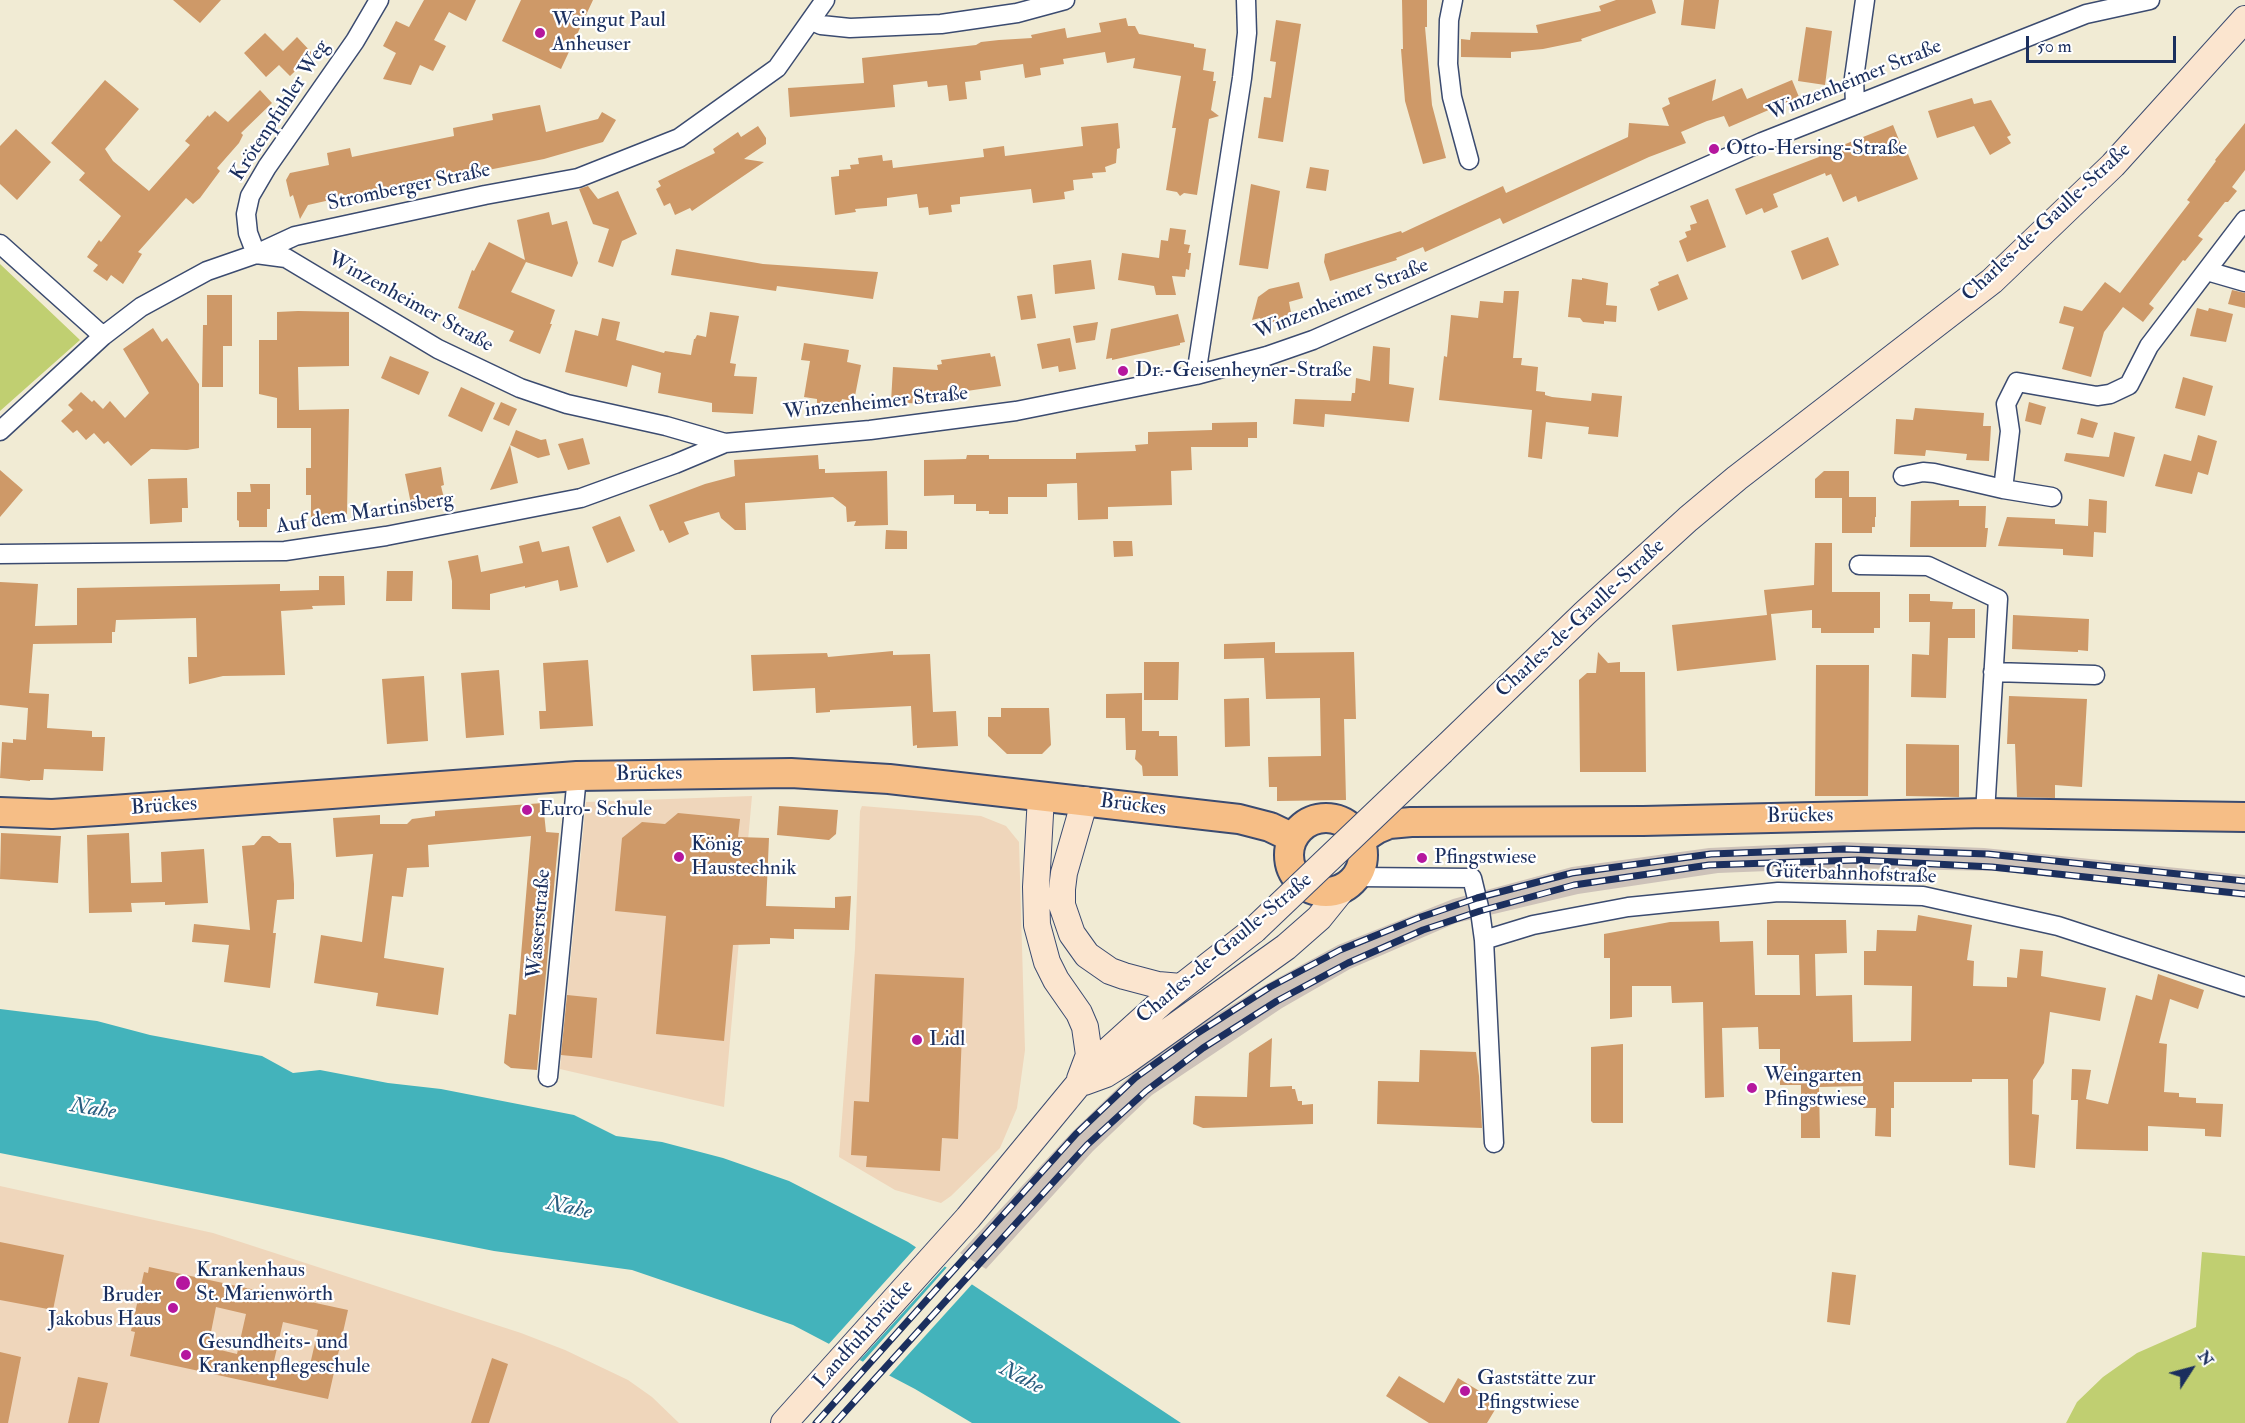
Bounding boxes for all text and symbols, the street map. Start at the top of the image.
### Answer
place label: Weingut Paul Anheuser [552,8,666,58]
scale bar [2029,24,2179,62]
marker: Weingut Paul Anheuser [533,26,547,40]
street label: Winzenheimer Straße [1764,35,1946,127]
text: 50 m [2037,35,2072,58]
street label: Krötenpfuhler Weg [226,36,336,186]
place label: Otto-Hersing-Straße [1726,136,1907,162]
street label: Charles-de-Gaulle-Straße [1957,138,2137,308]
marker: Otto-Hersing-Straße [1707,142,1721,156]
street label: Stromberger Straße [325,158,493,218]
street label: Winzenheimer Straße [323,247,497,359]
street label: Winzenheimer Straße [1251,254,1433,346]
place label: Dr.-Geisenheyner-Straße [1135,358,1352,384]
marker: Dr.-Geisenheyner-Straße [1116,364,1130,378]
street label: Winzenheimer Straße [783,382,969,426]
street label: Auf dem Martinsberg [274,488,456,540]
street label: Charles-de-Gaulle-Straße [1491,534,1671,704]
street label: Brückes [616,762,682,788]
street label: Brückes [1098,789,1168,823]
street label: Brückes [130,792,198,822]
place label: Euro- Schule [539,797,652,823]
marker: Euro- Schule [520,803,534,817]
street label: Brückes [1767,804,1833,830]
place label: König Haustechnik [691,832,796,882]
place label: Pfingstwiese [1434,845,1536,871]
marker: König Haustechnik [672,850,686,864]
marker: Pfingstwiese [1415,851,1429,865]
street label: Güterbahnhofstraße [1765,859,1937,891]
street label: Wasserstraße [523,868,557,980]
street label: Charles-de-Gaulle-Straße [1132,868,1318,1030]
place label: Lidl [929,1027,965,1053]
marker: Lidl [910,1033,924,1047]
place label: Weingarten Pfingstwiese [1764,1063,1866,1113]
marker: Weingarten Pfingstwiese [1745,1081,1759,1095]
water label: Nahe [68,1093,118,1127]
water label: Nahe [544,1191,594,1227]
place label: Krankenhaus St. Marienwörth [196,1258,333,1308]
marker: Krankenhaus St. Marienwörth [174,1274,192,1292]
street label: Landfuhrbrücke [809,1276,919,1394]
place label: Bruder Jakobus Haus [48,1283,161,1333]
marker: Bruder Jakobus Haus [166,1301,180,1315]
place label: Gesundheits- und Krankenpflegeschule [198,1330,370,1380]
north arrow [2161,1339,2221,1399]
text: N [2193,1347,2218,1370]
marker: Gesundheits- und Krankenpflegeschule [179,1348,193,1362]
water label: Nahe [995,1357,1047,1401]
place label: Gaststätte zur Pfingstwiese [1477,1366,1596,1416]
marker: Gaststätte zur Pfingstwiese [1458,1384,1472,1398]

